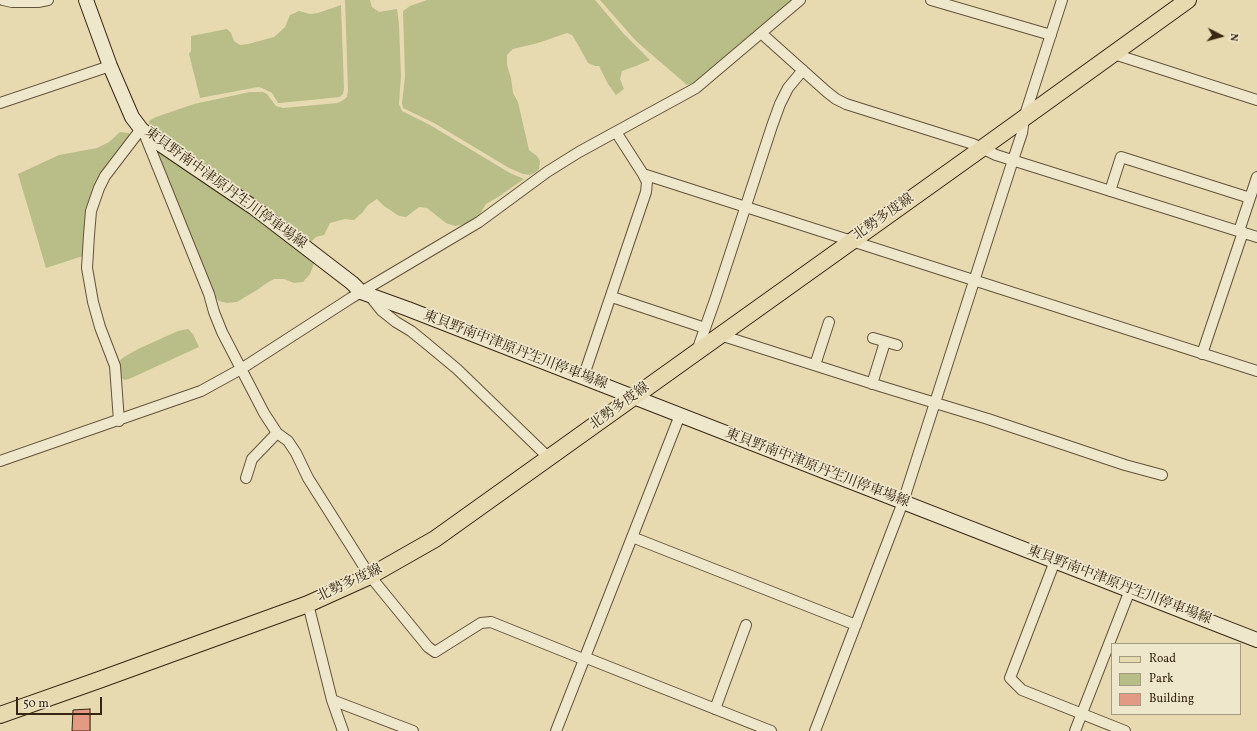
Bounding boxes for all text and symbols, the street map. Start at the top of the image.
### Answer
north arrow [1201,16,1241,56]
text: N [1226,33,1241,42]
street label: 東貝野南中津原丹生川停車場線 [141,125,309,253]
street label: 北勢多度線 [851,191,917,245]
street label: 東貝野南中津原丹生川停車場線 [420,308,610,394]
street label: 北勢多度線 [587,380,653,434]
street label: 東貝野南中津原丹生川停車場線 [722,426,912,512]
street label: 東貝野南中津原丹生川停車場線 [1024,543,1214,629]
street label: 北勢多度線 [315,562,385,606]
legend [1111,643,1241,715]
text: Road [1149,651,1176,667]
text: Park [1149,671,1174,687]
scale bar [18,689,104,715]
text: Building [1149,691,1194,707]
text: 50 m [23,696,49,712]

